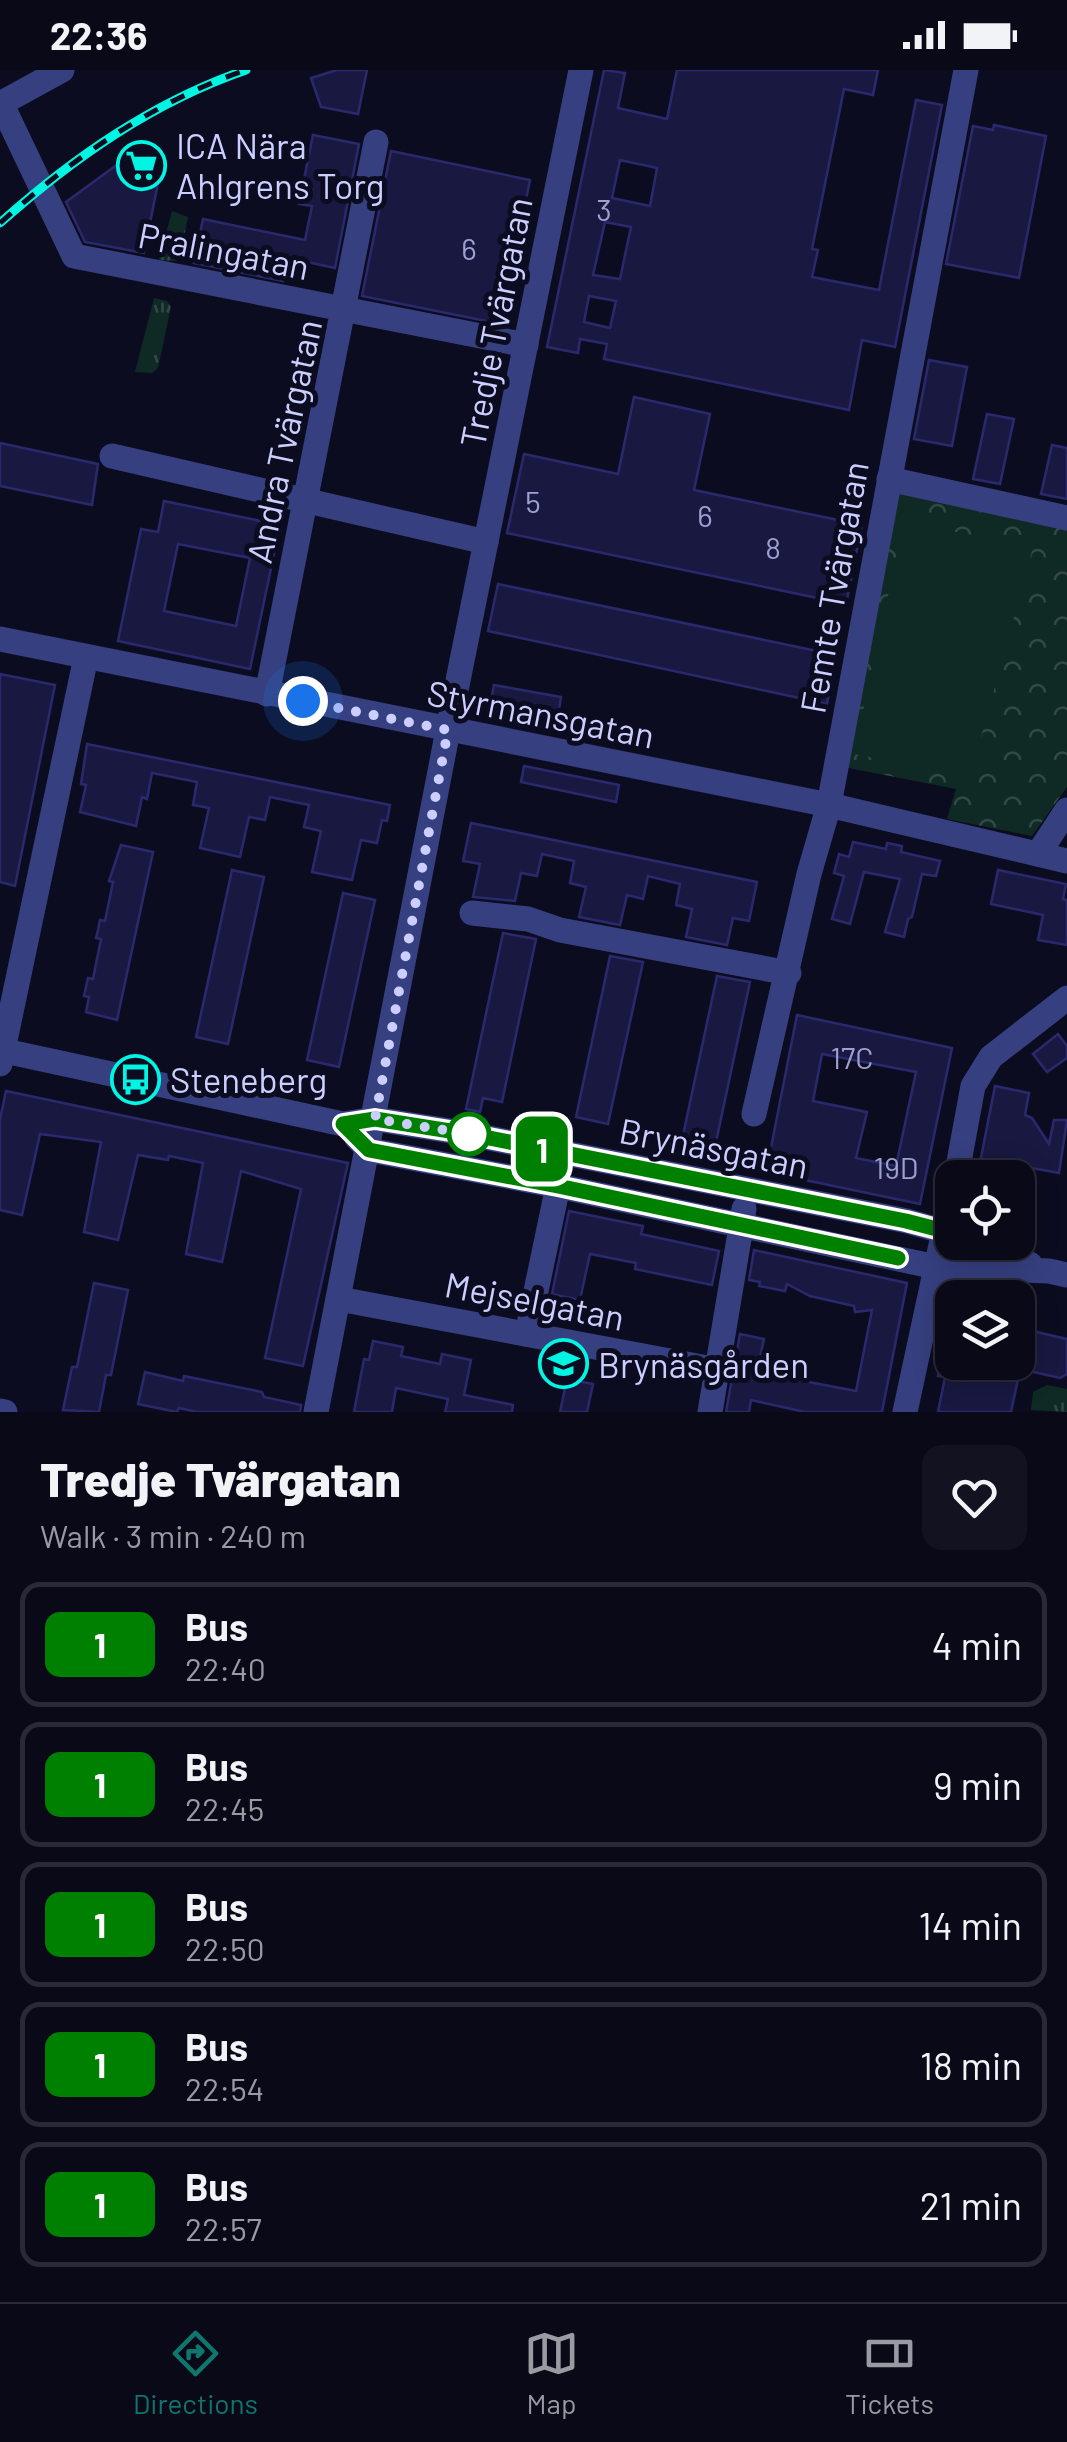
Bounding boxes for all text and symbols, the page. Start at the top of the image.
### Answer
text: 22:36 [50,12,147,58]
place label: ICA Nära Ahlgrens Torg [176,124,384,206]
supermarket icon: ICA Nära Ahlgrens Torg [115,139,167,191]
house number: 3 [596,191,612,227]
street label: Tredje Tvärgatan [450,193,540,451]
street label: Pralingatan [135,213,313,287]
house number: 6 [461,230,477,266]
street label: Andra Tvärgatan [237,316,329,566]
street label: Femte Tvärgatan [790,458,876,716]
house number: 5 [525,483,541,519]
house number: 6 [697,497,713,533]
house number: 8 [765,529,781,565]
street label: Styrmansgatan [424,670,658,756]
your location [278,676,328,726]
house number: 17C [831,1039,873,1075]
bus stop icon: Steneberg [109,1053,161,1105]
place label: Steneberg [170,1058,327,1100]
street label: Brynäsgatan [616,1108,812,1186]
unlabelled marker [448,1113,490,1155]
line badge: 1 [510,1116,574,1182]
text: 1 [536,1128,548,1170]
house number: 19D [874,1149,918,1185]
map controls [935,1160,1035,1380]
button: locate [935,1160,1035,1260]
street label: Mejselgatan [442,1262,628,1338]
button: layers [935,1280,1035,1380]
school or university icon: Brynäsgården [537,1338,589,1390]
place label: Brynäsgården [598,1343,809,1385]
button: heart [922,1445,1027,1550]
text: Tredje Tvärgatan [40,1449,401,1507]
text: Walk · 3 min · 240 m [40,1516,306,1554]
text: Bus [185,1603,248,1649]
text: 4 min [932,1622,1022,1668]
text: 1 [94,1623,106,1665]
text: 22:40 [185,1649,266,1687]
text: Bus [185,1743,248,1789]
text: 9 min [933,1762,1022,1808]
text: 1 [94,1763,106,1805]
text: 22:45 [185,1789,264,1827]
text: Bus [185,1883,248,1929]
text: 14 min [919,1902,1022,1948]
text: 1 [94,1903,106,1945]
text: 22:50 [185,1929,265,1967]
text: Bus [185,2023,248,2069]
text: 18 min [920,2042,1022,2088]
text: 1 [94,2043,106,2085]
text: 22:54 [185,2069,264,2107]
text: Bus [185,2163,248,2209]
text: 21 min [920,2182,1022,2228]
text: 1 [94,2183,106,2225]
text: 22:57 [185,2209,262,2247]
tab: Directions [133,2326,258,2420]
tab: Map [524,2326,579,2420]
tab: Tickets [845,2326,934,2420]

